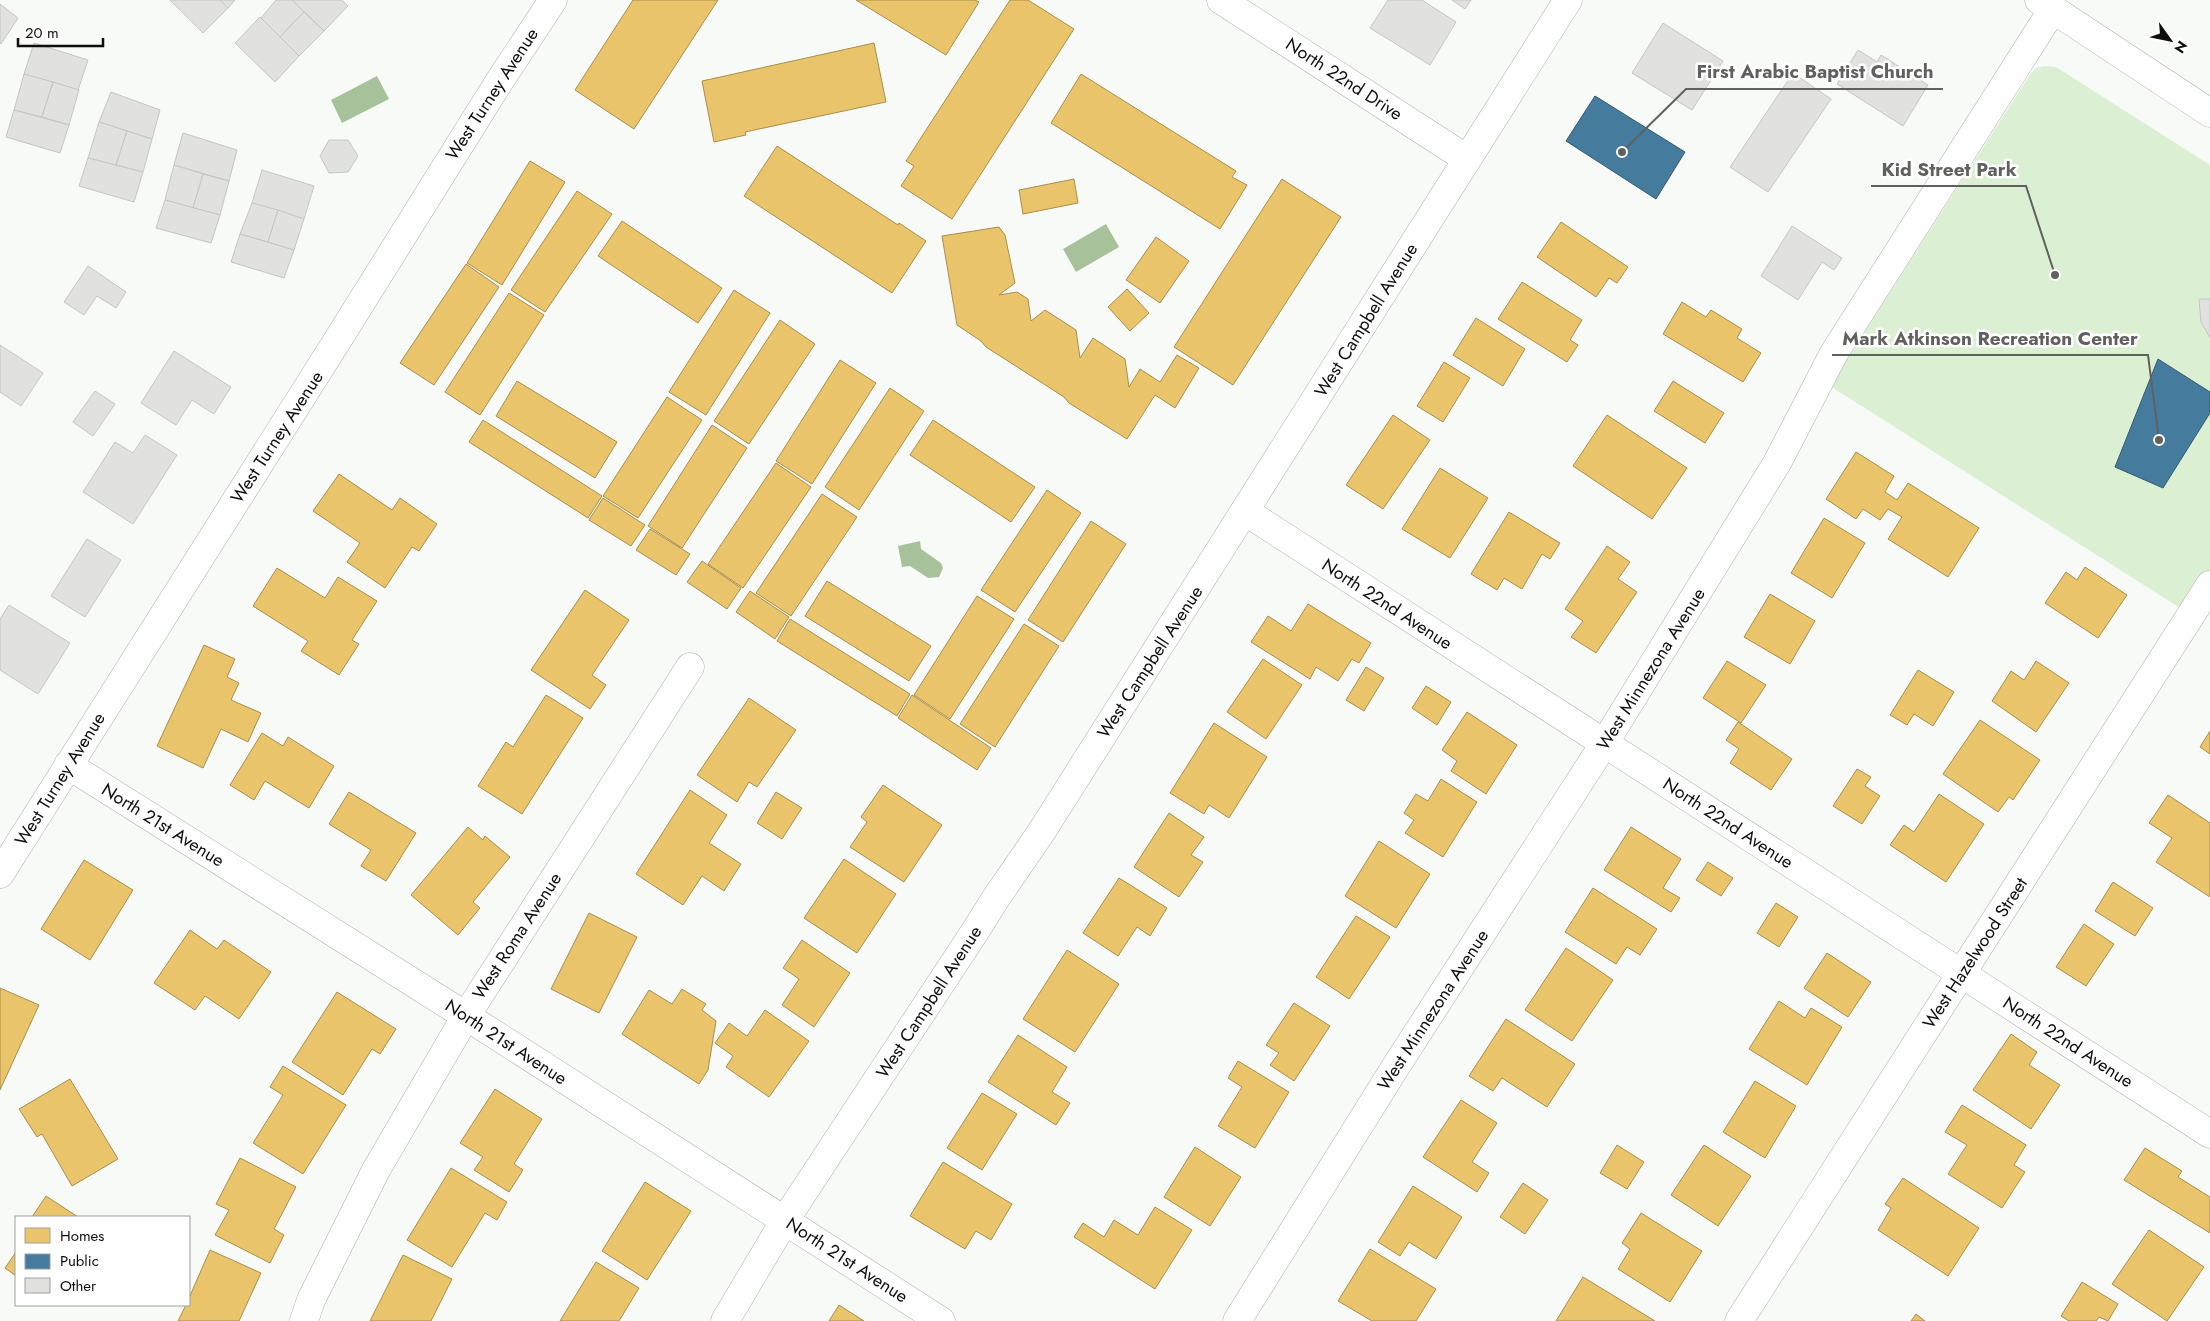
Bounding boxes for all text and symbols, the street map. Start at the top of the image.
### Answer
scale bar [18,15,102,47]
north arrow [2145,15,2195,65]
text: 20 m [25,22,59,44]
street label: West Turney Avenue [439,23,545,165]
street label: North 22nd Drive [1280,31,1408,127]
text: N [2169,37,2192,57]
callout: First Arabic Baptist Church [1686,55,1943,89]
text: First Arabic Baptist Church [1696,58,1934,85]
callout: Kid Street Park [1871,152,2026,186]
text: Kid Street Park [1881,156,2017,183]
street label: West Campbell Avenue [1308,238,1424,402]
callout: Mark Atkinson Recreation Center [1832,321,2148,355]
text: Mark Atkinson Recreation Center [1842,325,2138,352]
street label: West Turney Avenue [224,366,330,508]
street label: North 22nd Avenue [1317,552,1457,656]
street label: West Campbell Avenue [1091,581,1209,743]
street label: West Minnezona Avenue [1590,583,1712,755]
street label: West Turney Avenue [8,707,112,851]
street label: North 22nd Avenue [1658,771,1798,875]
street label: North 21st Avenue [97,777,229,873]
street label: West Roma Avenue [466,867,568,1005]
street label: West Hazelwood Street [1916,872,2034,1034]
street label: West Campbell Avenue [870,921,988,1083]
street label: West Minnezona Avenue [1371,924,1495,1096]
street label: North 22nd Avenue [1998,990,2138,1094]
street label: North 21st Avenue [440,993,572,1091]
street label: North 21st Avenue [781,1211,913,1309]
legend [15,1216,190,1306]
text: Homes [60,1225,104,1247]
text: Public [60,1250,99,1272]
text: Other [60,1275,97,1297]

